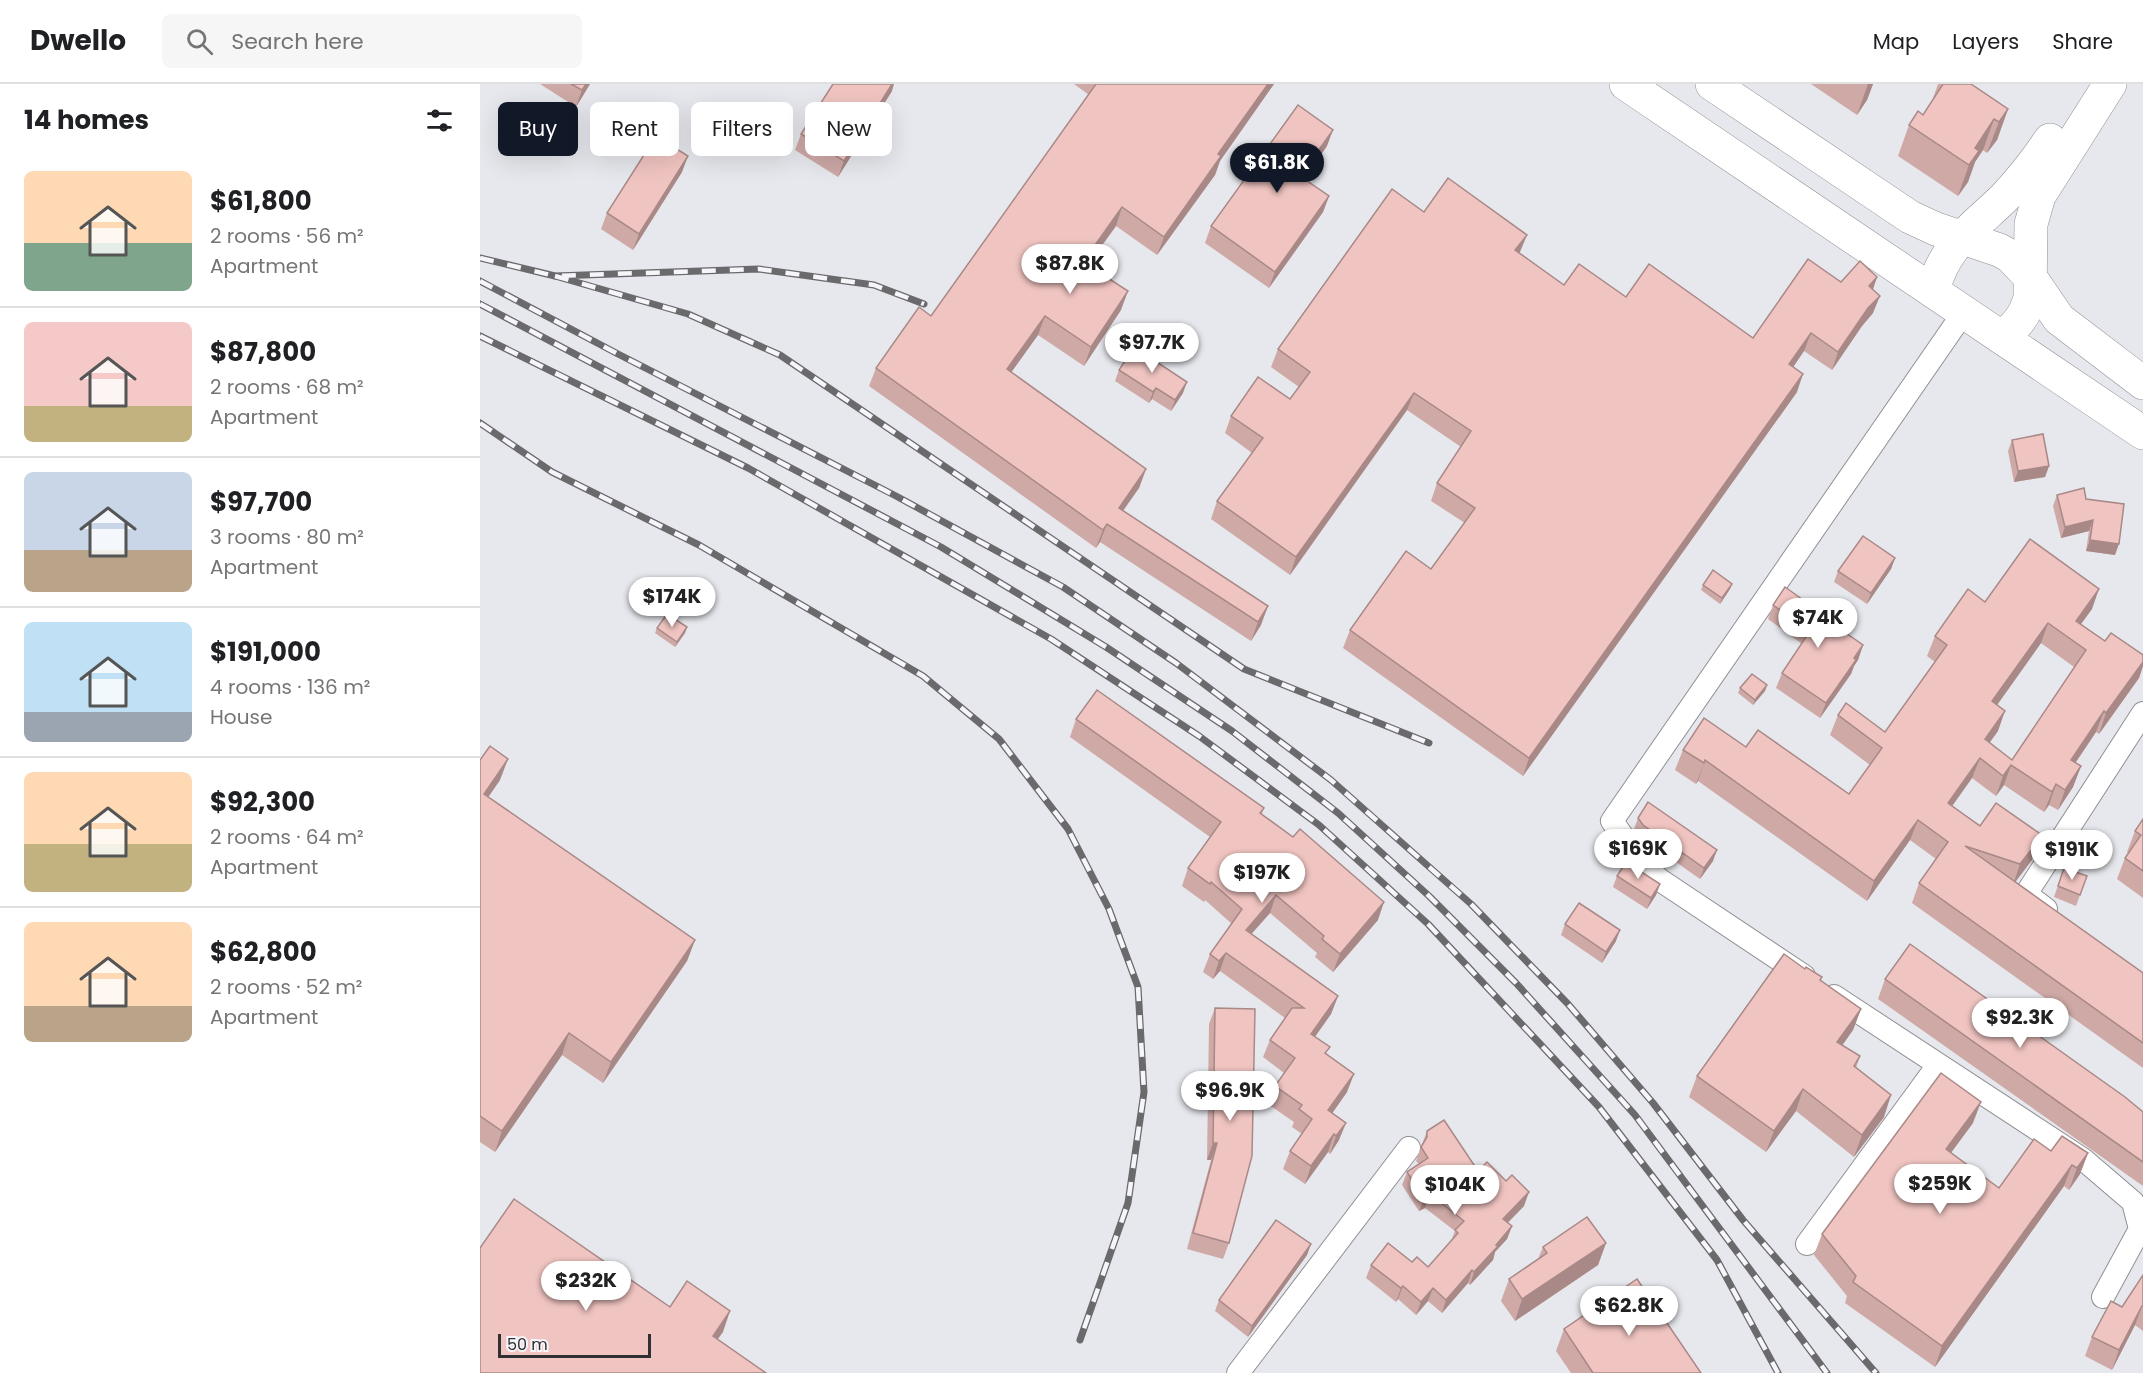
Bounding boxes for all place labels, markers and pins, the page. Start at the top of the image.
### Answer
pin: $61.8K [1228,143,1326,194]
pin: $87.8K [1021,244,1119,295]
pin: $97.7K [1103,323,1201,374]
pin: $174K [630,577,714,628]
pin: $74K [1782,598,1854,649]
pin: $169K [1596,829,1680,880]
pin: $191K [2030,830,2114,881]
pin: $197K [1220,853,1304,904]
pin: $92.3K [1971,998,2069,1049]
pin: $96.9K [1181,1071,1279,1122]
pin: $259K [1898,1164,1982,1215]
pin: $104K [1413,1165,1497,1216]
pin: $232K [544,1261,628,1312]
pin: $62.8K [1580,1286,1678,1337]

